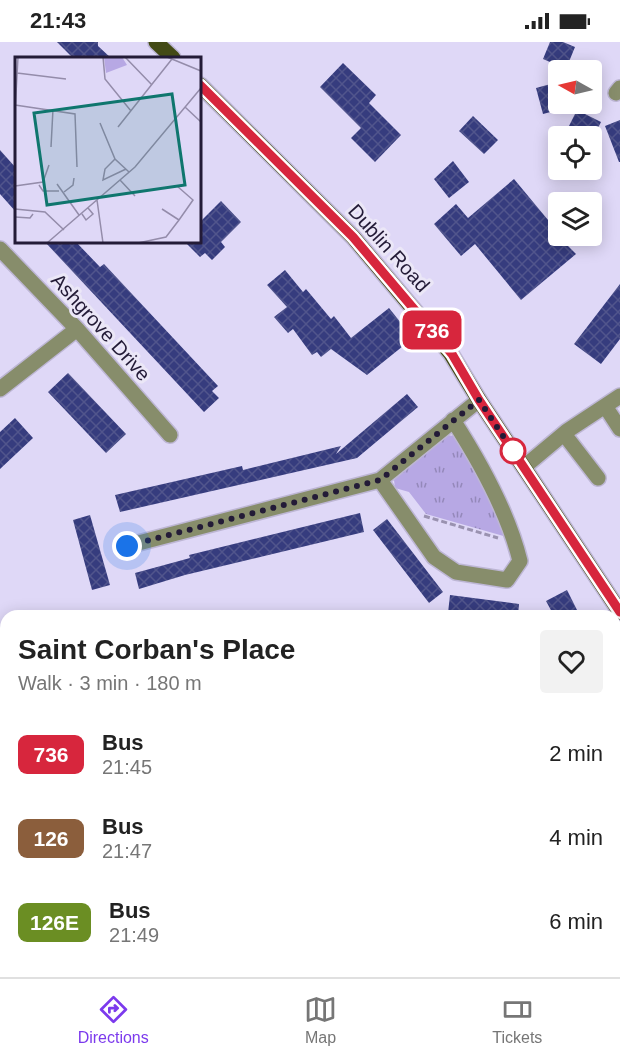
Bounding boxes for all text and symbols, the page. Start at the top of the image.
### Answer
text: 21:43 [30,8,86,33]
inset map [15,57,201,243]
north arrow [548,60,602,114]
map controls [548,60,602,246]
button: locate [548,126,602,180]
button: layers [548,192,602,246]
street label: Dublin Road [344,200,434,296]
street label: Ashgrove Drive [47,269,155,385]
line badge: 736 [398,310,466,350]
text: 736 [414,319,450,342]
unlabelled marker [500,438,526,464]
your location [112,531,142,561]
button: heart [540,630,603,693]
text: Saint Corban's Place [18,634,295,665]
text: Walk · 3 min · 180 m [18,672,202,694]
text: Bus [102,730,144,755]
text: 2 min [549,741,603,766]
text: 736 [33,743,69,766]
text: 21:45 [102,756,152,778]
text: Bus [102,814,144,839]
text: 4 min [549,825,603,850]
text: 126 [33,827,69,850]
text: 21:47 [102,840,152,862]
text: Bus [109,898,151,923]
text: 6 min [549,909,603,934]
text: 126E [30,911,79,934]
text: 21:49 [109,924,159,946]
tab: Directions [78,993,149,1047]
tab: Map [304,993,337,1047]
tab: Tickets [492,993,542,1047]

